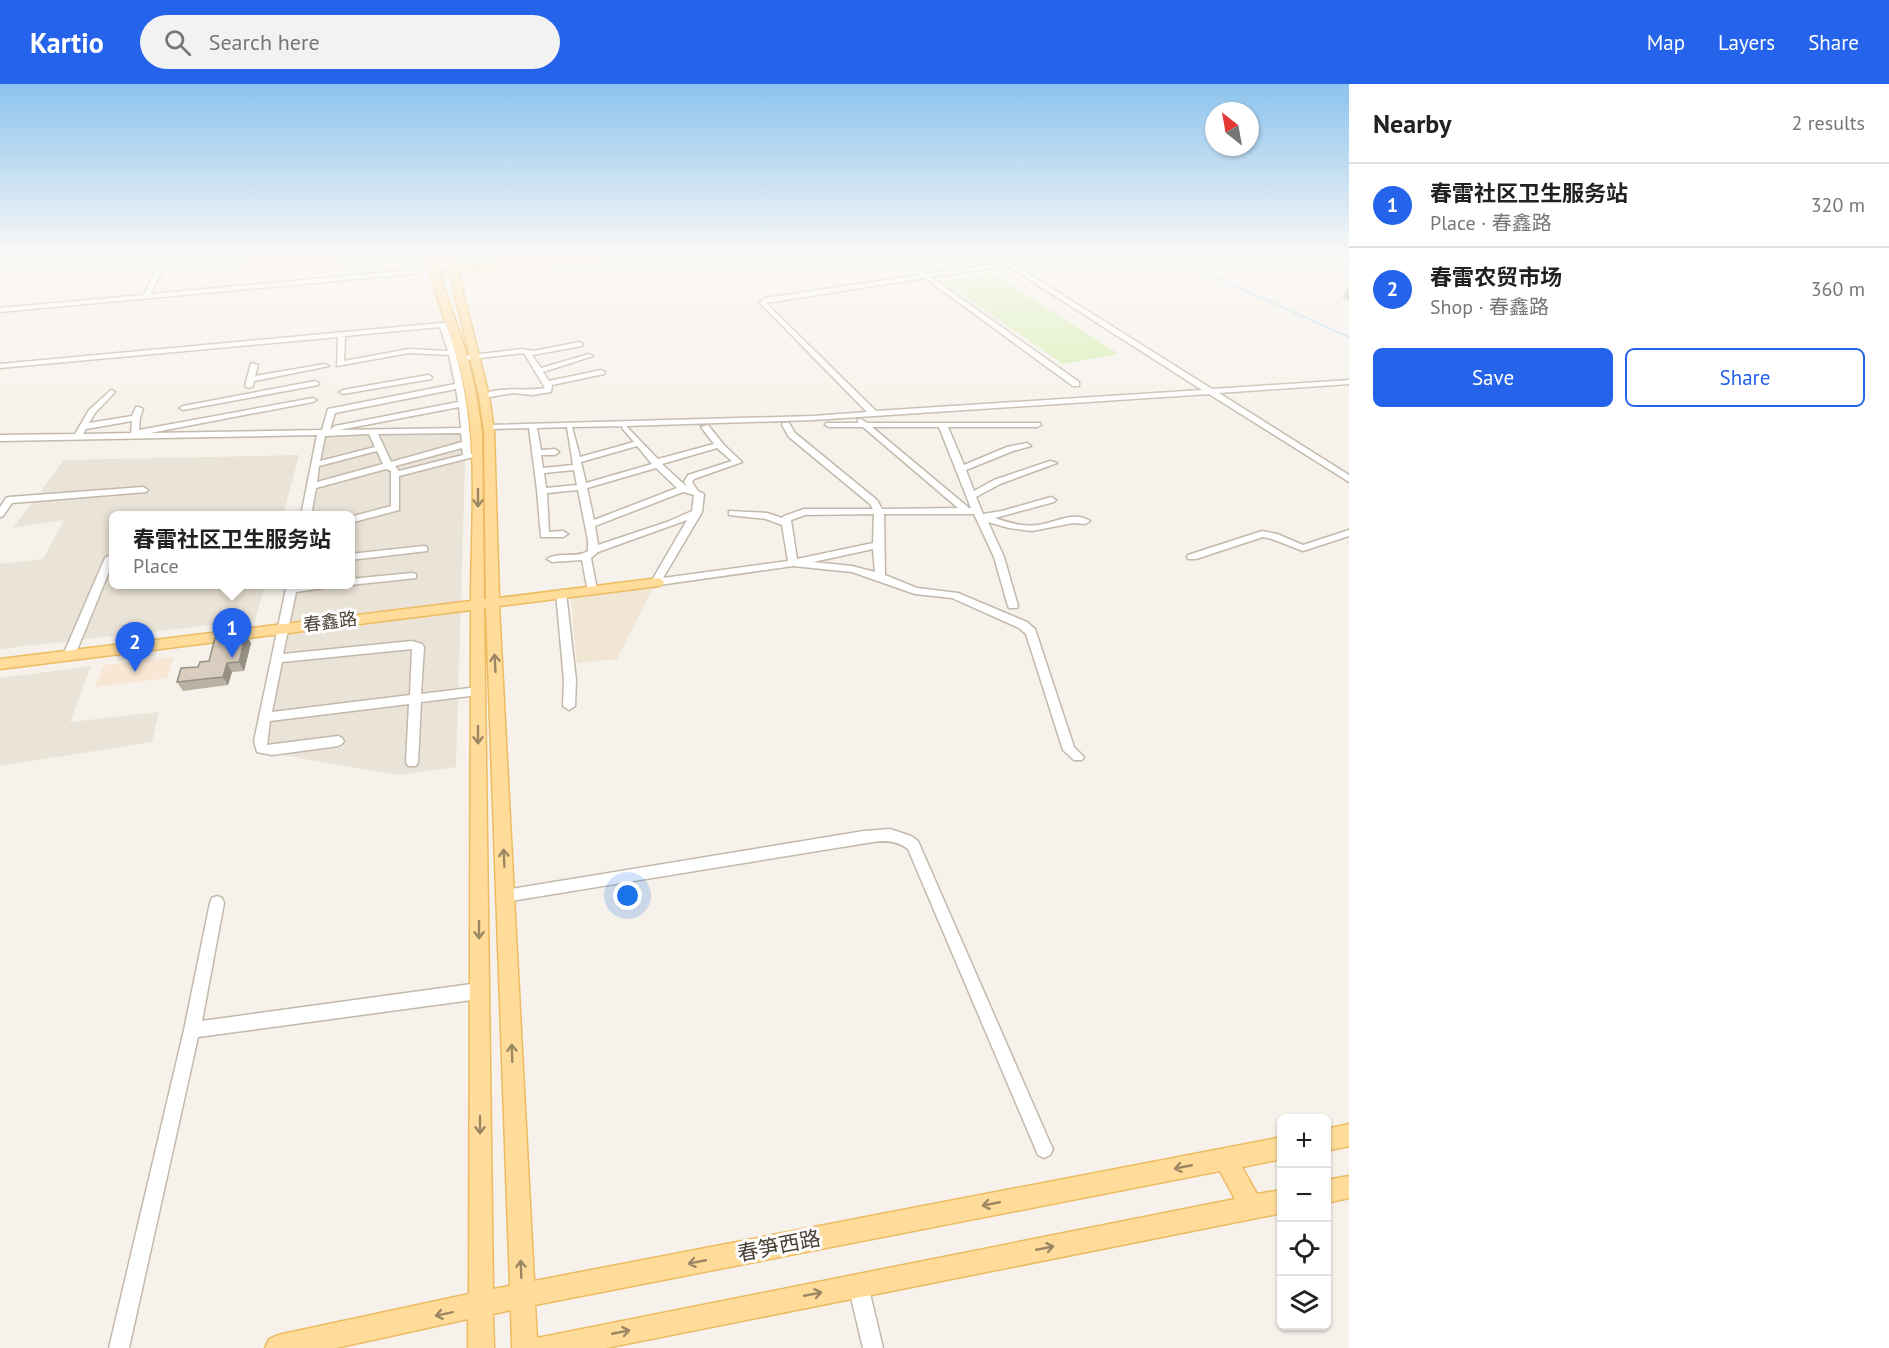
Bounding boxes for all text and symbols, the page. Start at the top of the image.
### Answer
search box [140,15,560,69]
text: Kartio [30,24,104,61]
icon: search [161,26,194,59]
text: Search here [209,28,320,56]
text: Map [1647,29,1685,56]
text: Layers [1718,29,1775,56]
text: Share [1808,29,1859,56]
north arrow [1205,102,1259,156]
text: Nearby [1373,107,1451,140]
text: 2 results [1792,110,1865,136]
text: 春雷社区卫生服务站 [1430,179,1628,207]
text: 1 [1387,192,1398,218]
text: 320 m [1811,192,1865,218]
text: Place · 春鑫路 [1430,210,1552,236]
text: 春雷农贸市场 [1430,263,1562,291]
text: 2 [1387,276,1398,302]
text: 360 m [1811,276,1865,302]
text: Shop · 春鑫路 [1430,294,1549,320]
button: Save [1373,348,1613,407]
button: Share [1625,348,1865,407]
one-way arrow [472,487,483,507]
popup [109,511,355,589]
text: 春雷社区卫生服务站 [133,525,331,553]
text: Place [133,553,179,579]
street label: 春鑫路 [302,607,358,636]
pin: 1 [212,608,252,658]
pin: 2 [116,622,154,672]
one-way arrow [490,654,501,674]
one-way arrow [472,724,484,744]
one-way arrow [498,848,509,868]
your location [613,881,642,910]
one-way arrow [473,919,485,939]
one-way arrow [506,1043,518,1063]
one-way arrow [474,1114,486,1134]
map controls [1277,1114,1331,1330]
button: + [1277,1114,1331,1168]
one-way arrow [1174,1162,1193,1173]
button: − [1277,1168,1331,1222]
one-way arrow [982,1199,1002,1210]
button: locate [1277,1222,1331,1276]
street label: 春笋西路 [735,1224,823,1267]
one-way arrow [1035,1242,1054,1253]
one-way arrow [688,1257,707,1268]
one-way arrow [516,1259,527,1279]
button: layers [1277,1276,1331,1330]
one-way arrow [802,1288,822,1299]
one-way arrow [435,1308,454,1320]
one-way arrow [612,1326,631,1338]

